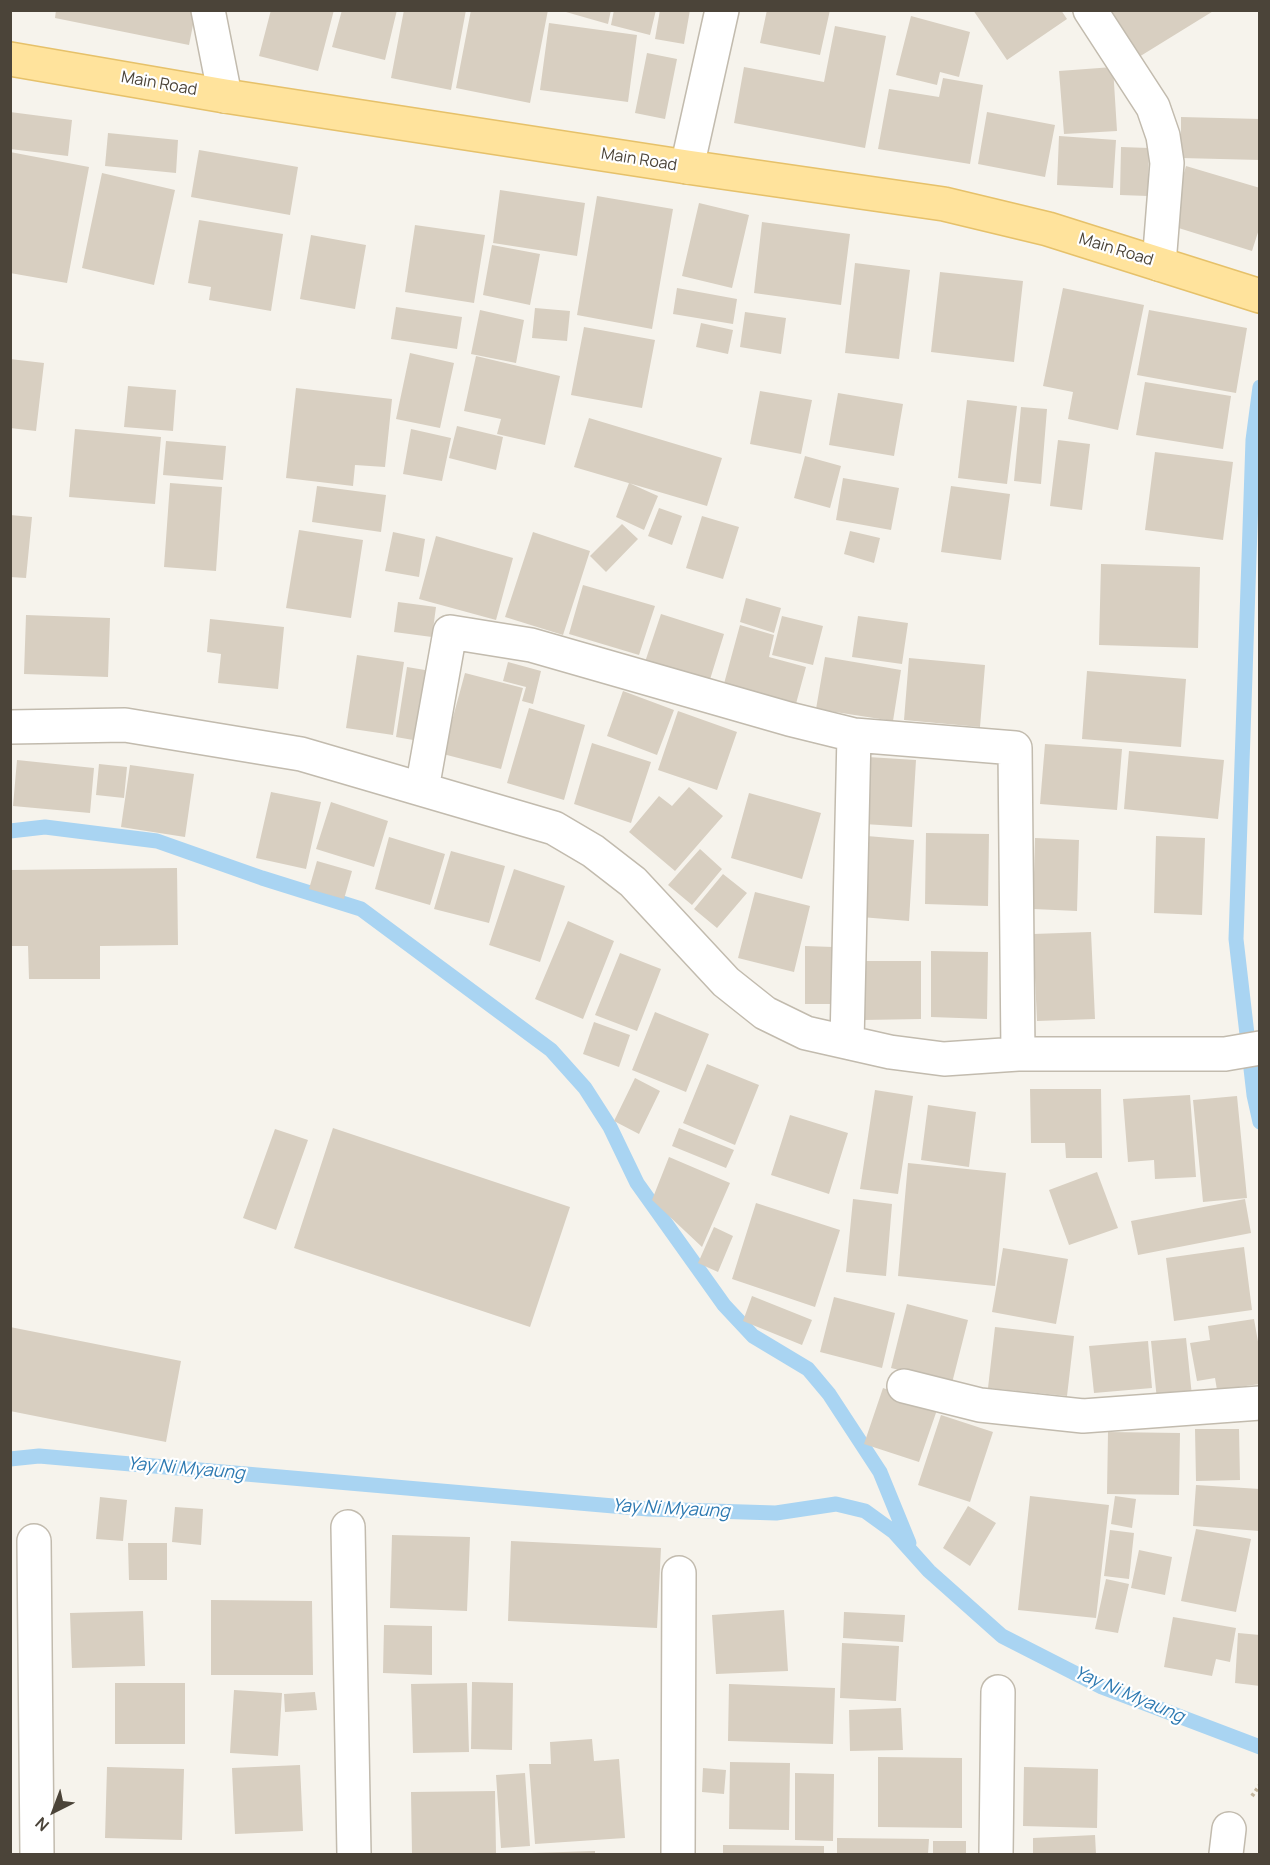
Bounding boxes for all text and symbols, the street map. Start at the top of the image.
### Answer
street label: Main Road [120,68,198,100]
street label: Main Road [600,145,678,175]
street label: Main Road [1077,230,1155,270]
water label: Yay Ni Myaung [127,1453,245,1485]
water label: Yay Ni Myaung [612,1495,730,1523]
water label: Yay Ni Myaung [1071,1662,1187,1728]
north arrow [24,1781,84,1841]
text: N [30,1812,54,1836]

